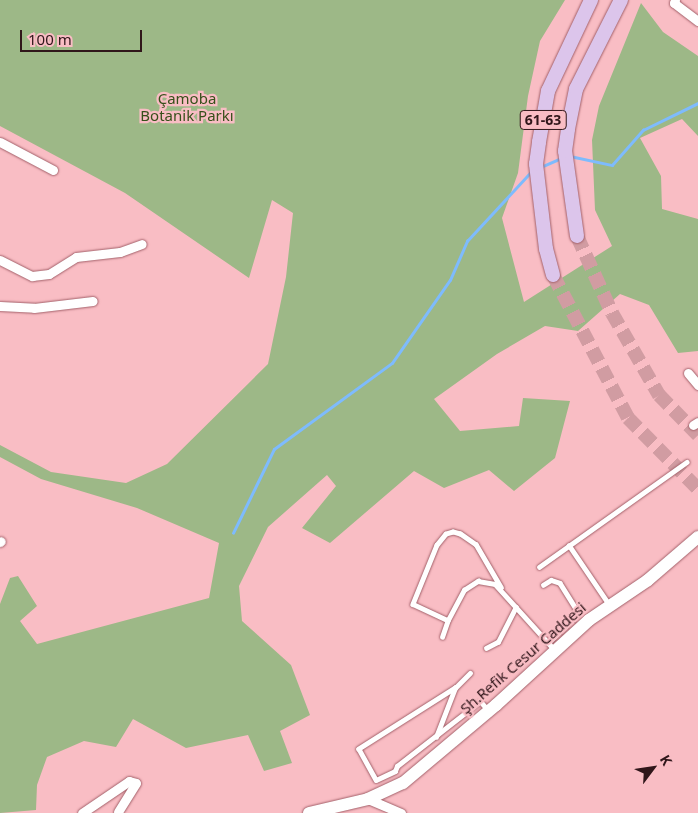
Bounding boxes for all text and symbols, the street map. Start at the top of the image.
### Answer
scale bar [22,20,145,52]
text: 100 m [28,29,72,49]
park label: Çamoba Botanik Parkı [140,89,234,124]
road number: 61-63 [519,108,567,132]
street label: Şh.Refik Cesur Caddesi [456,599,590,717]
north arrow [628,743,678,793]
text: K [656,751,677,769]

